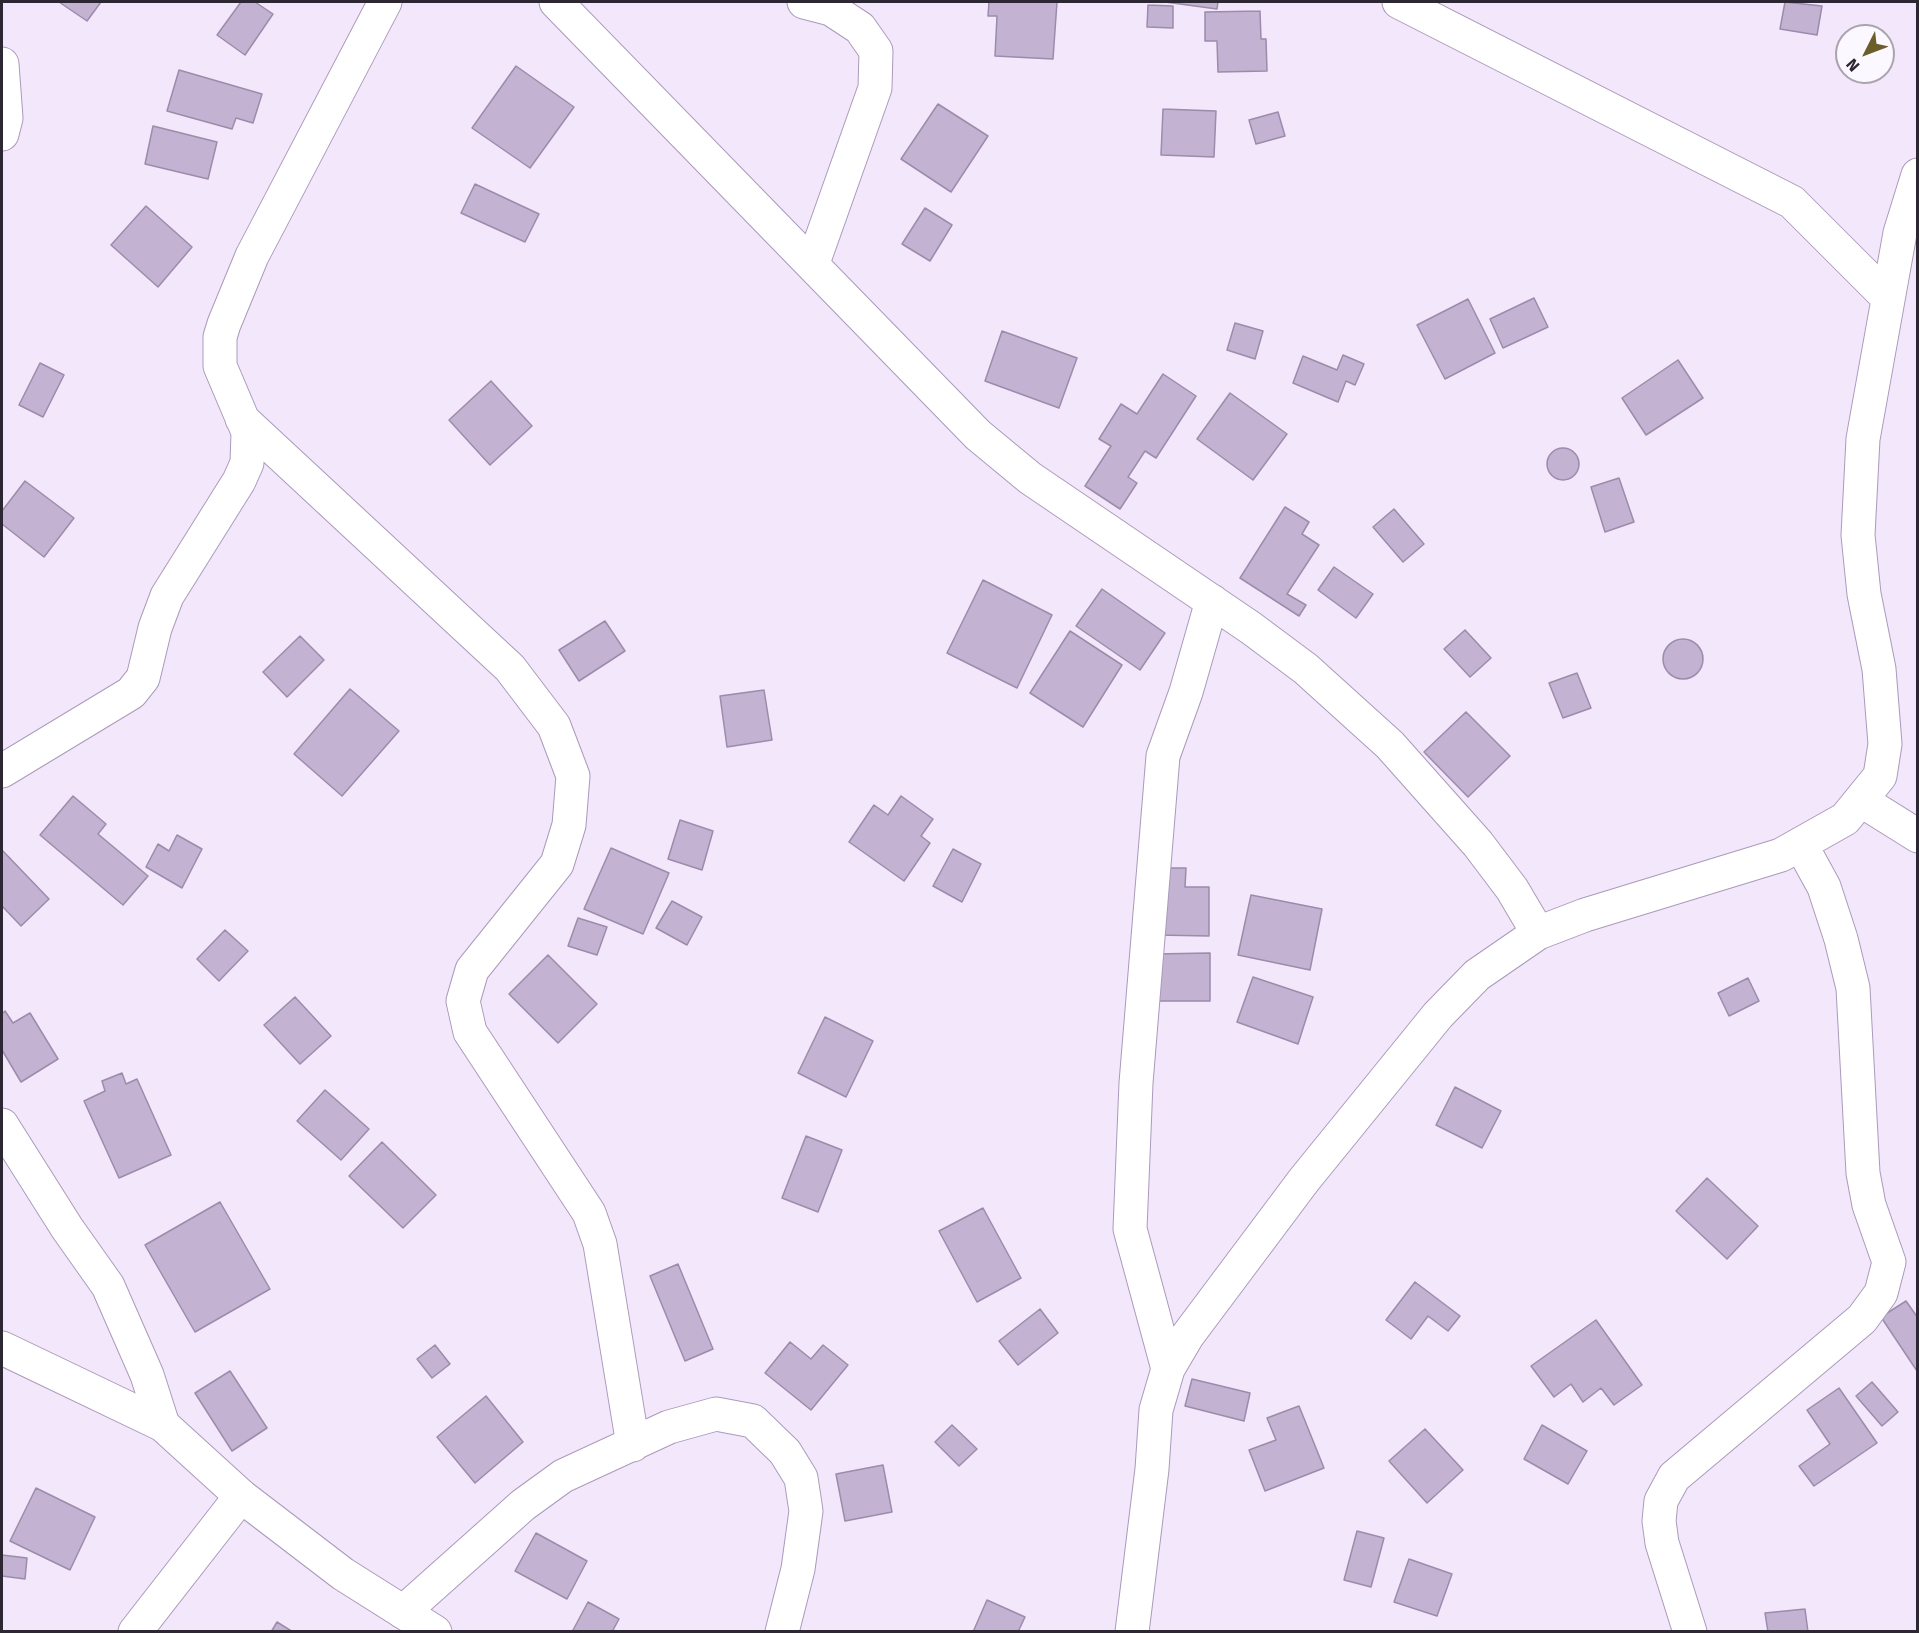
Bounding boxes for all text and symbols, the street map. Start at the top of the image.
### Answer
north arrow [1835,24,1895,84]
text: N [1842,55,1863,75]

